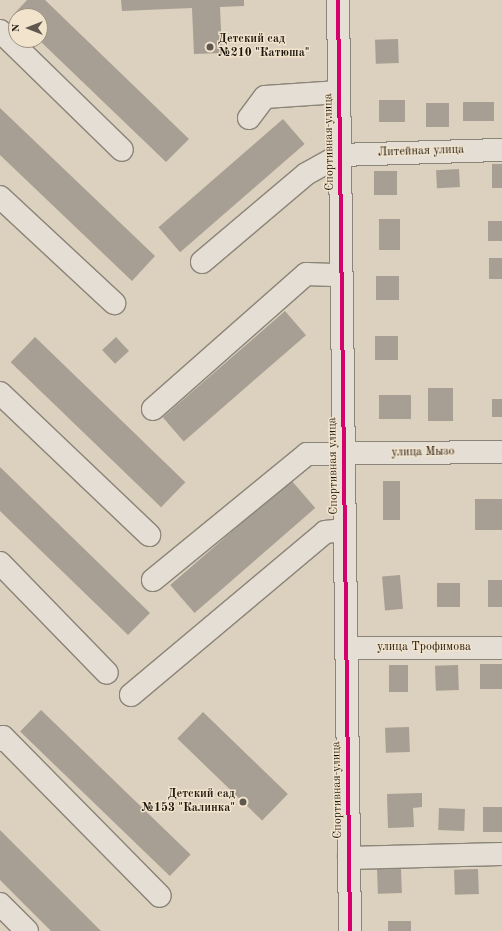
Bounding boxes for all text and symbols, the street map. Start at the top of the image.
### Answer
north arrow [8,8,48,48]
text: N [11,24,22,32]
place label: Детский сад №210 "Катюша" [218,33,309,61]
marker: Детский сад №210 "Катюша" [205,42,215,52]
street label: Спортивная улица [322,93,338,191]
street label: Литейная улица [378,143,464,161]
street label: Спортивная улица [326,417,342,515]
street label: улица Мызо [391,445,455,461]
street label: улица Трофимова [377,641,471,655]
street label: Спортивная улица [330,741,346,839]
place label: Детский сад №153 "Калинка" [141,788,235,816]
marker: Детский сад №153 "Калинка" [238,797,248,807]

